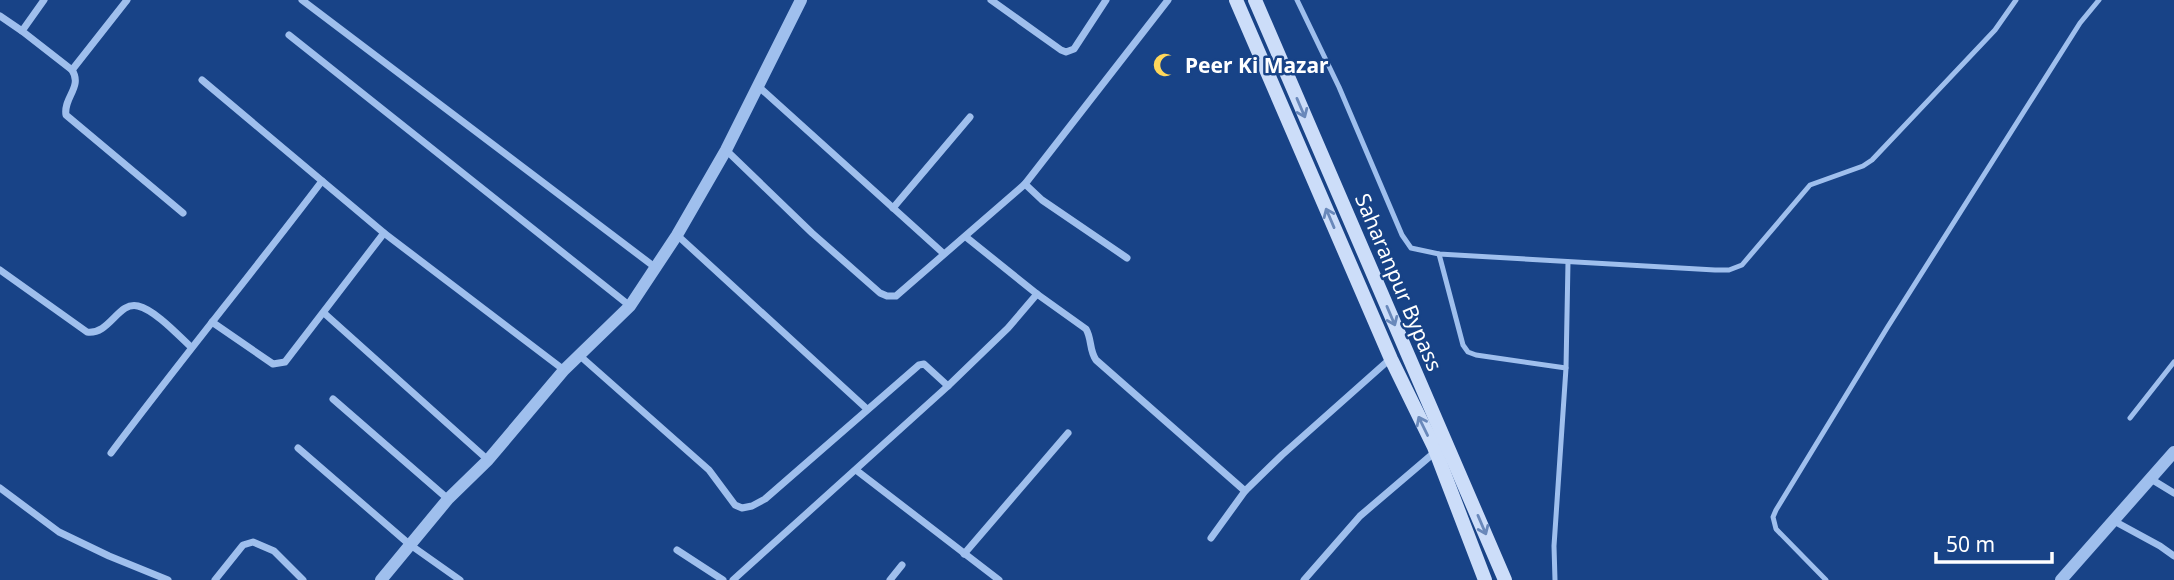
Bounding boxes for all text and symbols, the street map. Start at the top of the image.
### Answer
mosque icon: Peer Ki Mazar [1151,51,1179,79]
place label: Peer Ki Mazar [1185,51,1329,79]
one-way arrow [1295,96,1308,118]
street label: Saharanpur Bypass [1349,189,1449,375]
one-way arrow [1323,208,1336,229]
one-way arrow [1386,305,1399,327]
one-way arrow [1416,416,1429,437]
one-way arrow [1476,514,1489,536]
scale bar [1936,520,2052,564]
text: 50 m [1946,530,1995,558]

